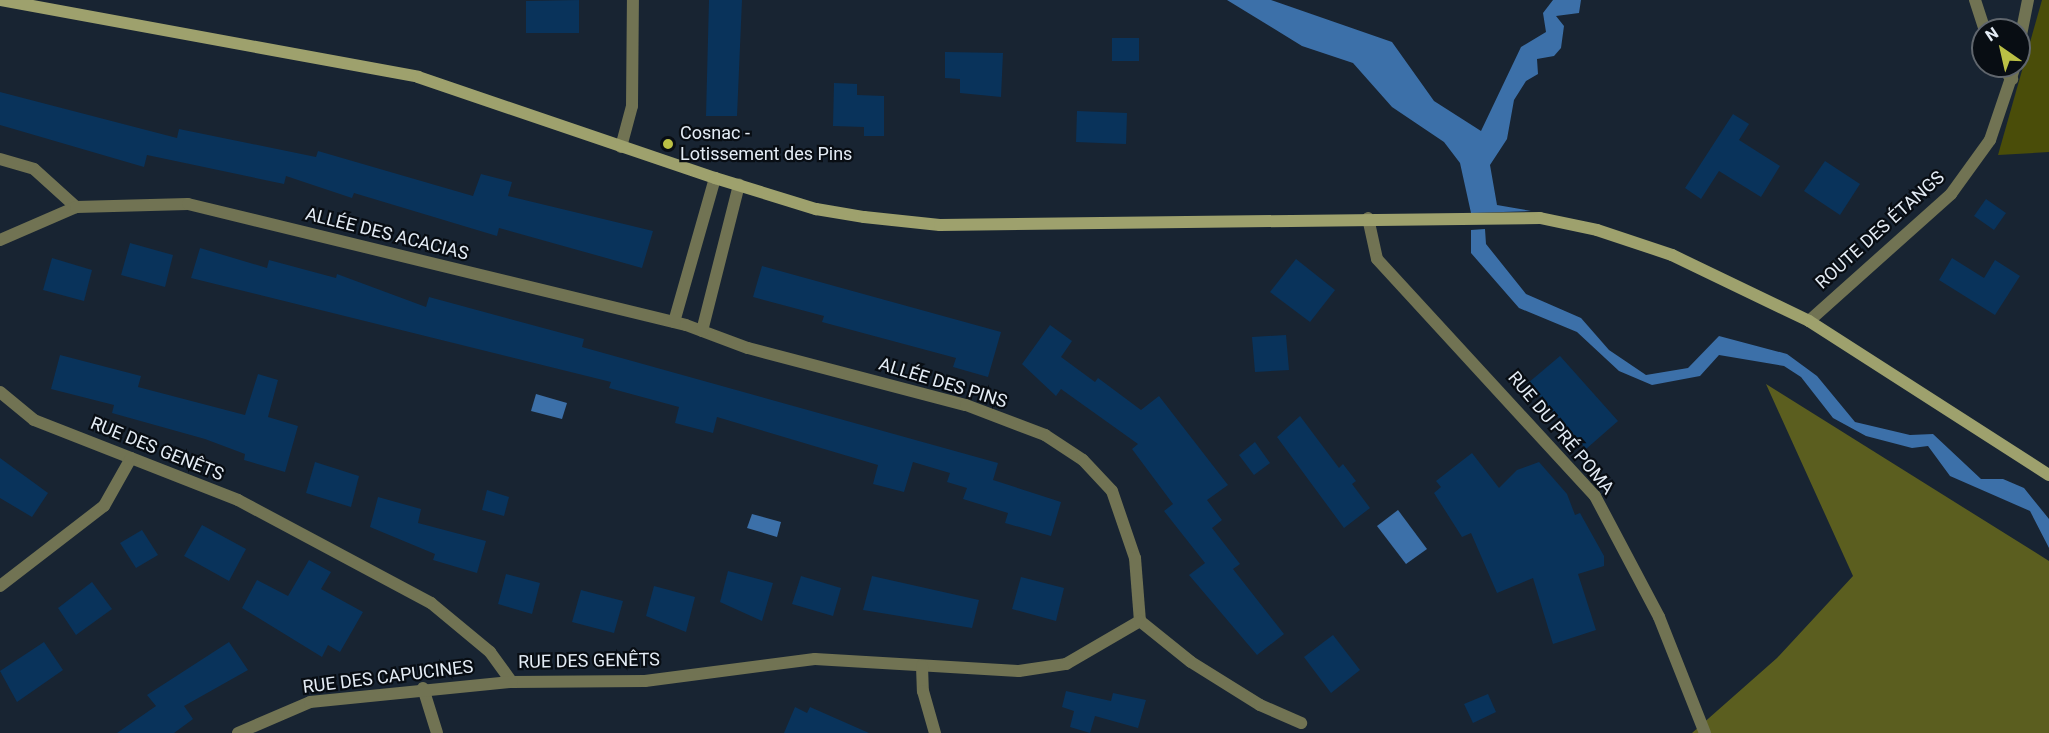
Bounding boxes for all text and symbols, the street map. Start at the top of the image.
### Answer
north arrow [1971,18,2031,78]
text: N [1982,23,2002,45]
place label: Cosnac - Lotissement des Pins [680,123,852,166]
marker: Cosnac - Lotissement des Pins [661,137,675,151]
street label: ROUTE DES ÉTANGS [1811,167,1949,293]
street label: ALLÉE DES ACACIAS [303,203,471,265]
street label: ALLÉE DES PINS [876,353,1010,413]
street label: RUE DU PRÉ POMA [1503,367,1619,499]
street label: RUE DES GENÊTS [87,412,227,486]
street label: RUE DES GENÊTS [518,649,660,673]
street label: RUE DES CAPUCINES [302,656,474,698]

